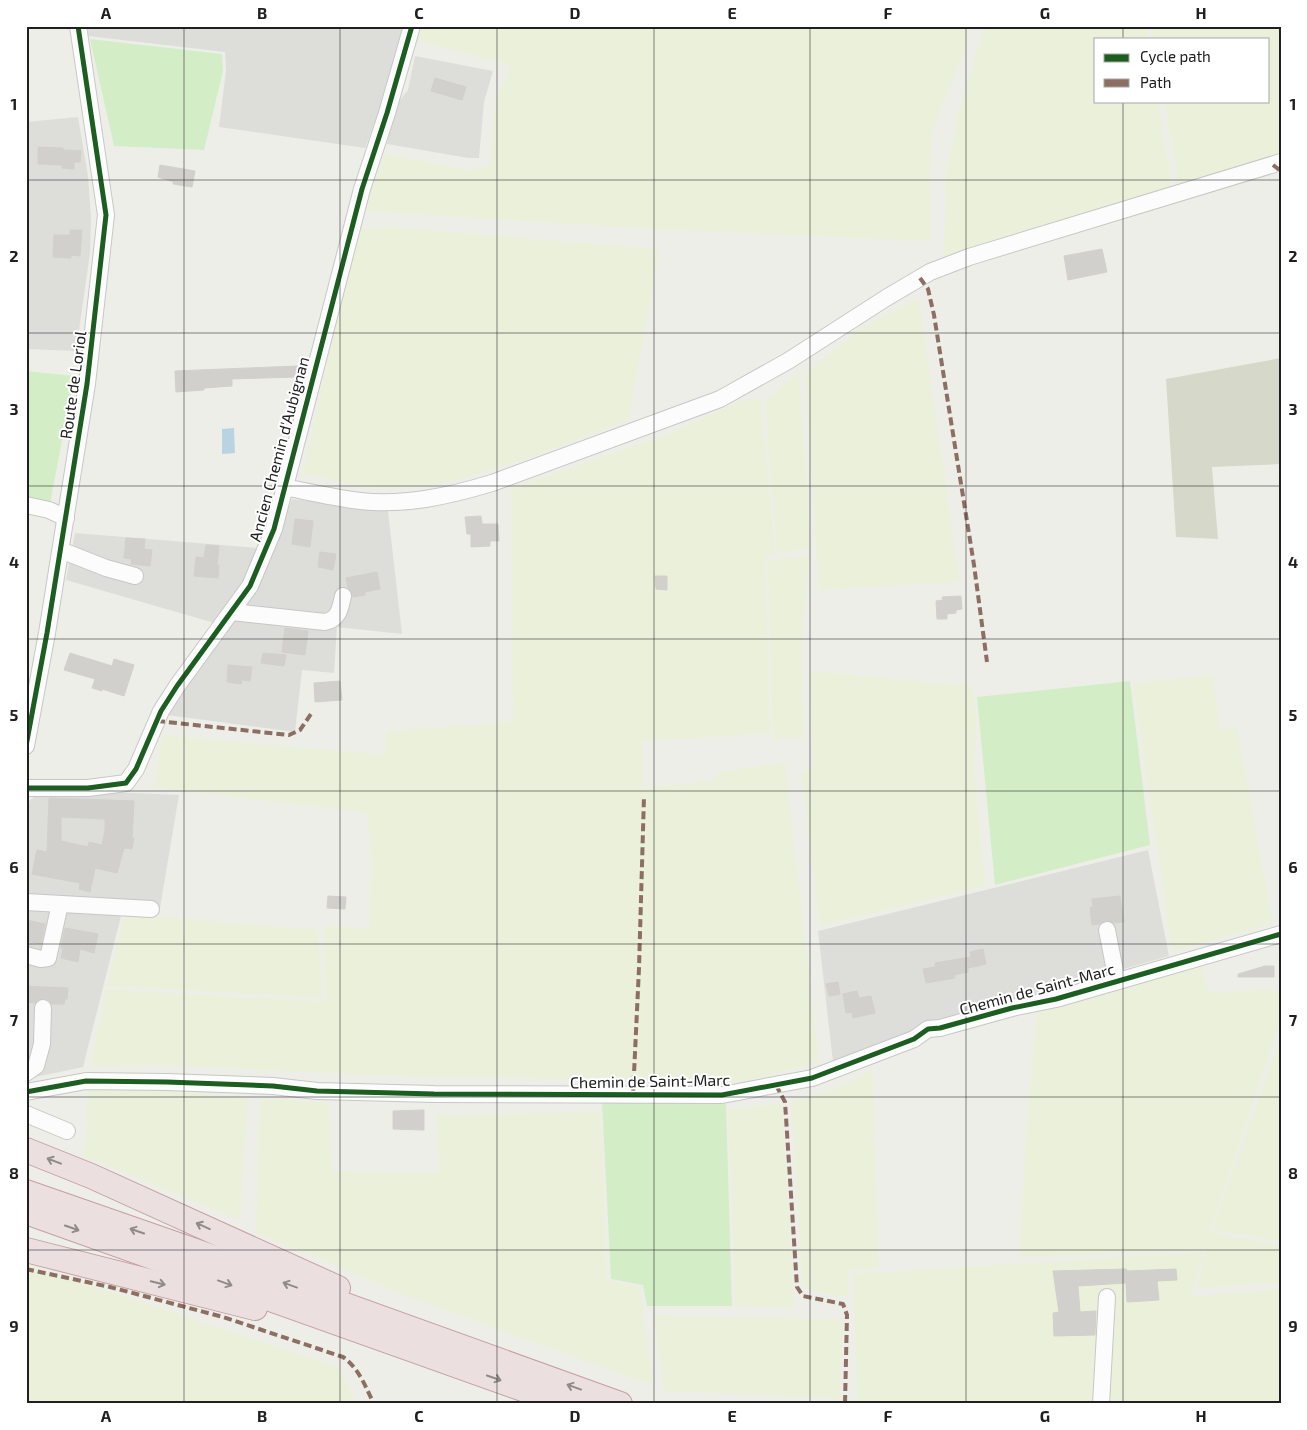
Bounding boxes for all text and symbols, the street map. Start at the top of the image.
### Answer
text: A [101,3,112,22]
text: B [257,3,267,22]
text: C [414,3,424,22]
text: D [570,3,581,22]
text: E [727,3,737,22]
text: F [884,3,893,22]
text: G [1040,3,1050,22]
text: H [1195,3,1207,22]
legend [1094,38,1270,102]
text: Cycle path [1140,47,1211,65]
text: Path [1140,73,1171,91]
text: 1 [11,94,17,113]
text: 1 [1290,94,1296,113]
text: 2 [9,246,19,265]
text: 2 [1288,246,1298,265]
street label: Route de Loriol [56,329,90,440]
street label: Ancien Chemin d'Aubignan [245,354,312,543]
text: 3 [9,399,19,418]
text: 3 [1288,399,1298,418]
text: 4 [9,552,19,571]
text: 4 [1288,552,1298,571]
text: 5 [10,705,19,724]
text: 5 [1289,705,1298,724]
text: 6 [9,857,19,876]
text: 6 [1288,857,1298,876]
street label: Chemin de Saint-Marc [957,959,1117,1018]
text: 7 [10,1010,19,1029]
text: 7 [1289,1010,1298,1029]
street label: Chemin de Saint-Marc [570,1070,730,1091]
one-way arrow [47,1156,62,1165]
text: 8 [9,1163,19,1182]
text: 8 [1288,1163,1298,1182]
one-way arrow [196,1221,211,1231]
one-way arrow [64,1224,79,1233]
one-way arrow [129,1226,145,1235]
one-way arrow [150,1279,166,1288]
one-way arrow [217,1279,232,1288]
one-way arrow [283,1280,298,1289]
text: 9 [9,1316,19,1335]
text: 9 [1288,1316,1298,1335]
one-way arrow [485,1374,501,1383]
one-way arrow [567,1382,583,1392]
text: A [101,1406,112,1425]
text: B [257,1406,267,1425]
text: C [414,1406,424,1425]
text: D [570,1406,581,1425]
text: E [727,1406,737,1425]
text: F [884,1406,893,1425]
text: G [1040,1406,1050,1425]
text: H [1195,1406,1207,1425]

